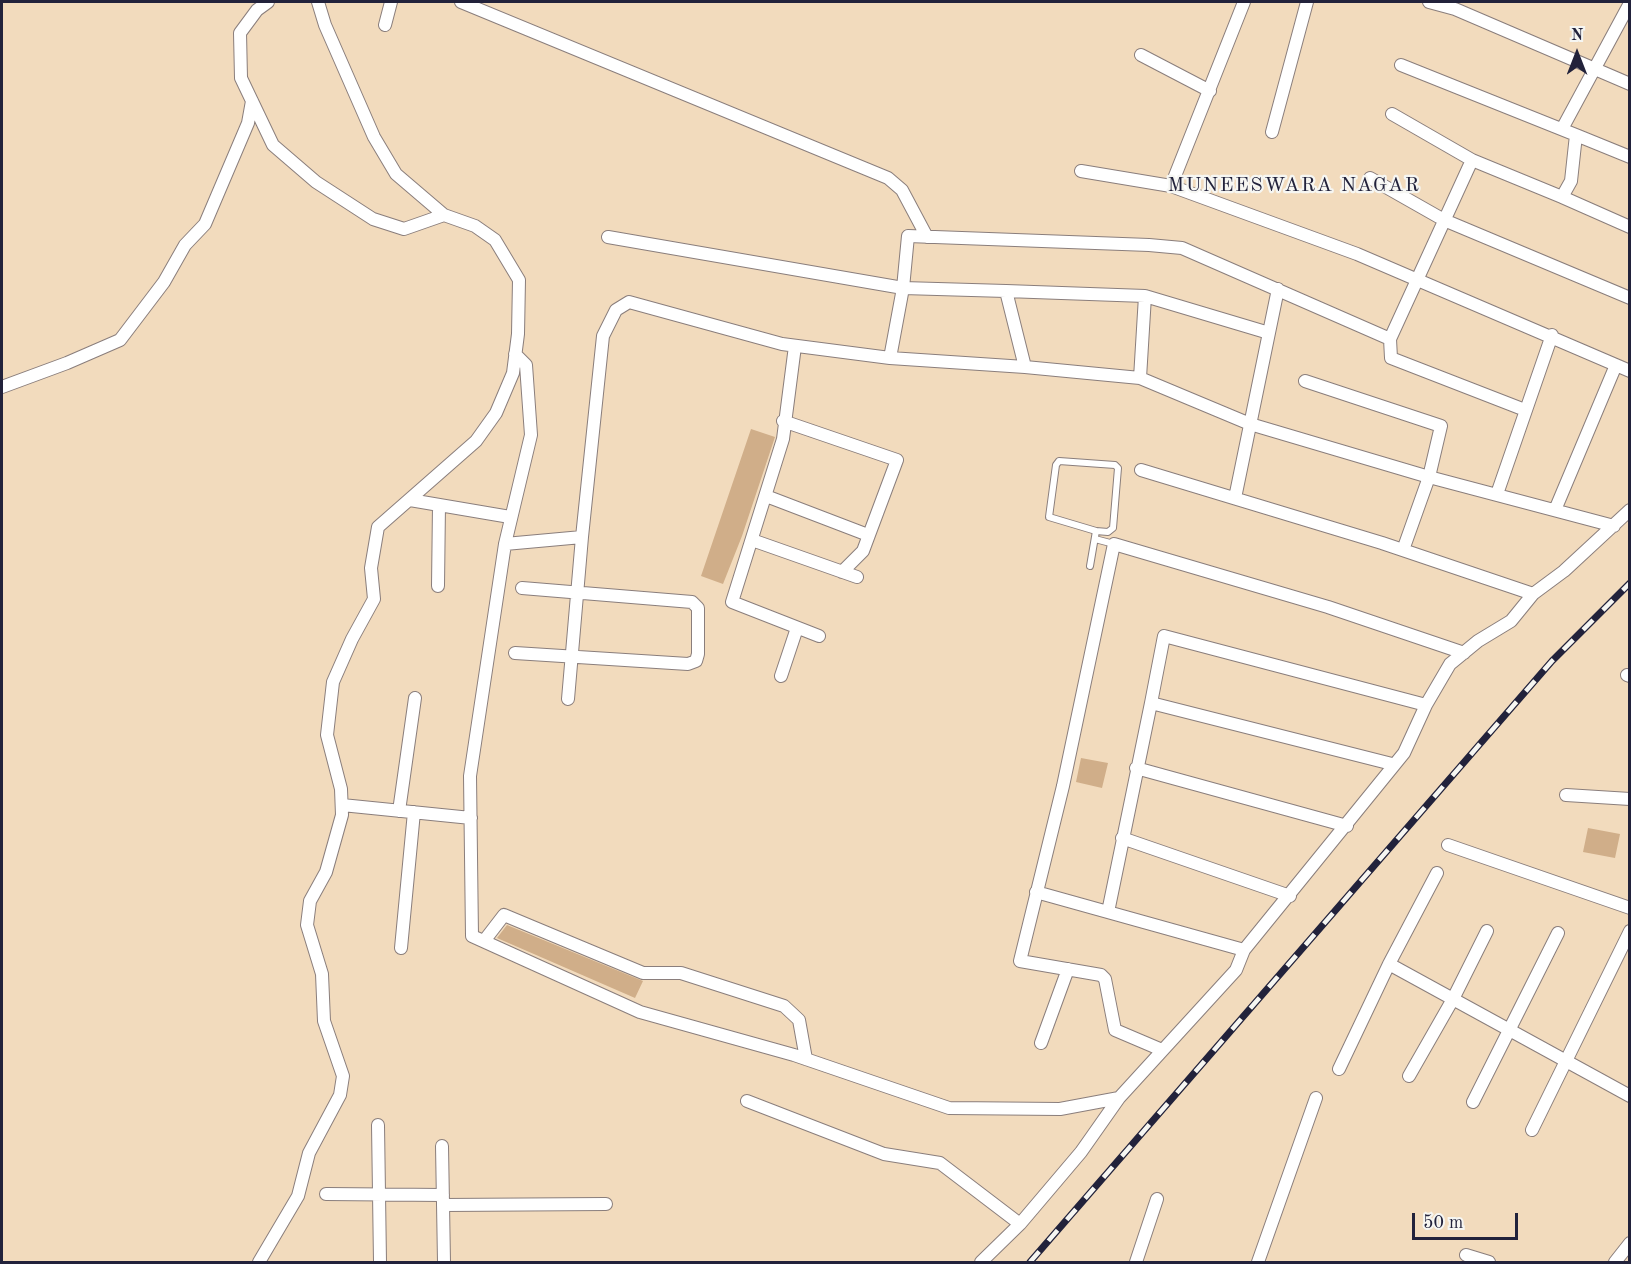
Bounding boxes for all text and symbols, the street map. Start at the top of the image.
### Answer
north arrow [1547,24,1607,84]
text: N [1571,28,1583,44]
district label: MUNEESWARA NAGAR [1167,174,1421,198]
scale bar [1415,1201,1522,1239]
text: 50 m [1423,1214,1463,1232]

